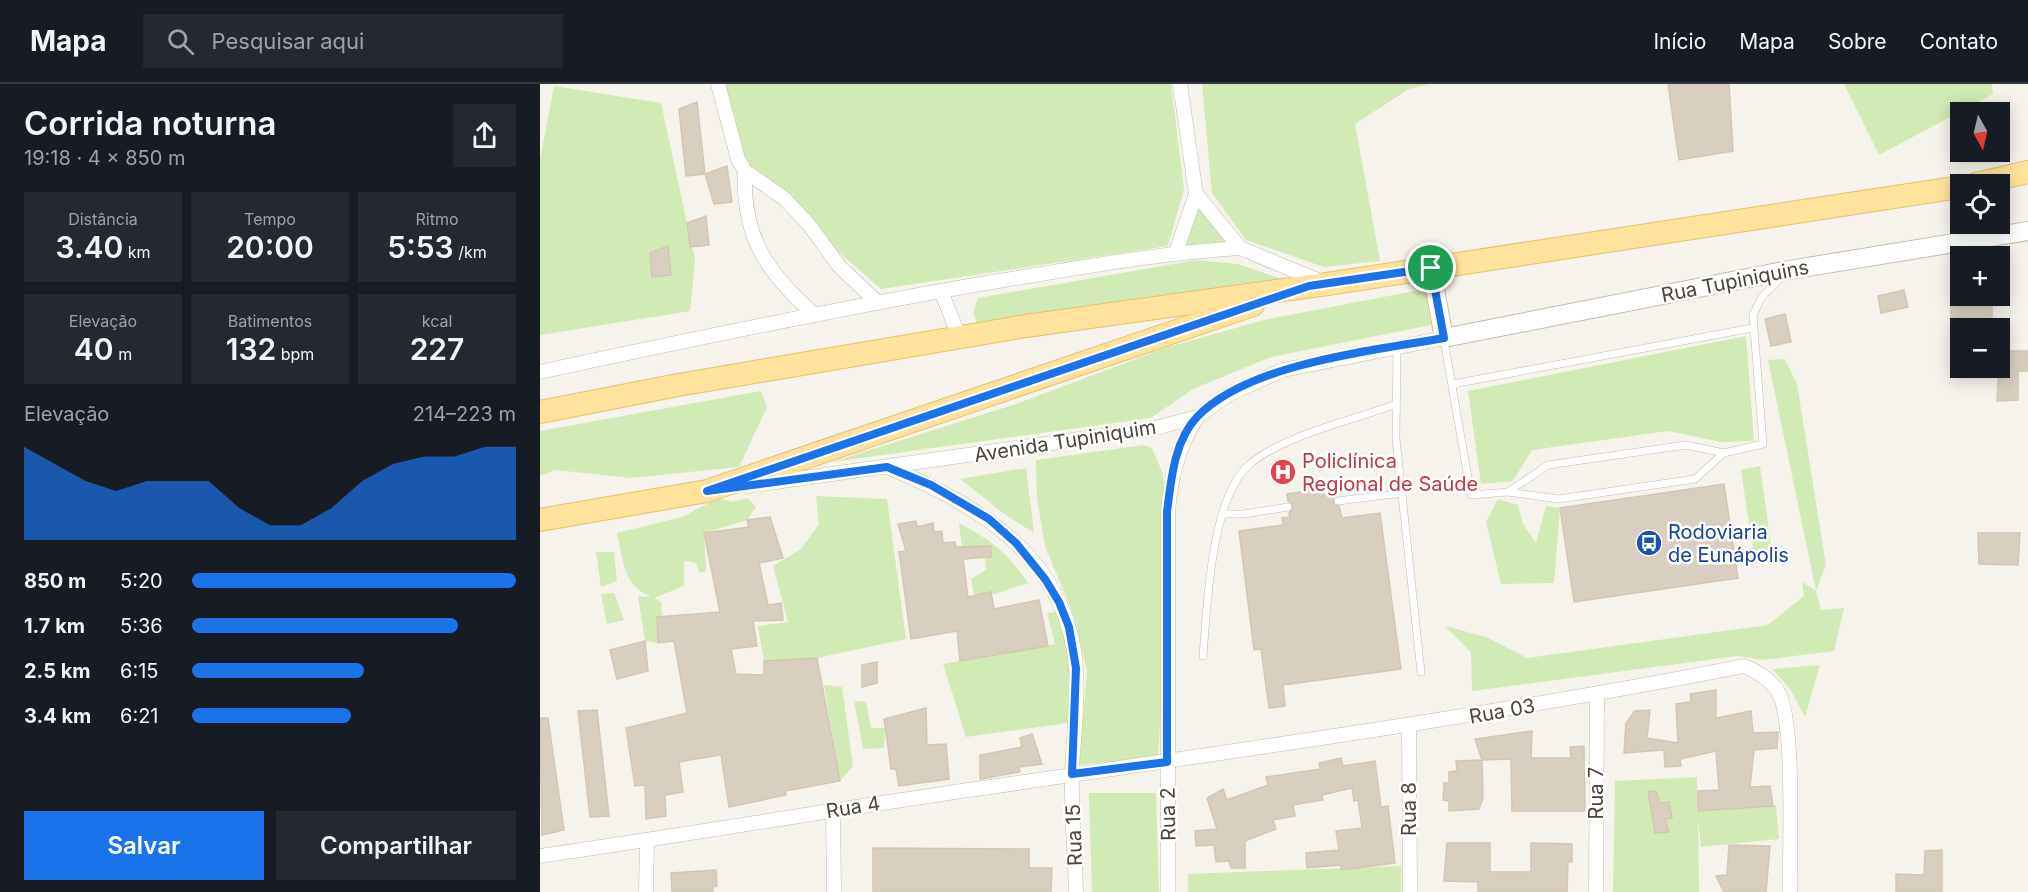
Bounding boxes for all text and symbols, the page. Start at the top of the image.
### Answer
search box [143,14,563,68]
text: Mapa [30,24,107,58]
icon: search [164,25,197,58]
text: Pesquisar aqui [212,28,364,54]
text: Início [1653,29,1706,54]
text: Mapa [1739,29,1795,54]
text: Sobre [1828,29,1887,54]
text: Contato [1920,29,1998,54]
north arrow [1950,102,2010,162]
map controls [1950,102,2010,378]
text: Corrida noturna [24,103,276,143]
button: share [453,104,516,167]
text: 19:18 · 4 × 850 m [24,146,186,170]
button: locate [1950,174,2010,234]
text: Distância [68,209,138,229]
text: Tempo [244,209,296,229]
text: Ritmo [415,209,459,229]
text: 3.40 [55,229,123,265]
text: 20:00 [226,229,314,265]
text: 5:53 [387,229,454,265]
text: km [123,242,151,262]
text: /km [454,242,487,262]
pin [1405,242,1456,293]
button: + [1950,246,2010,306]
icon: arrive [1414,251,1447,284]
street label: Rua Tupiniquins [1659,255,1811,307]
text: Elevação [69,311,137,331]
text: Batimentos [228,311,312,331]
text: kcal [422,311,452,331]
button: − [1950,318,2010,378]
text: 40 [74,331,114,367]
text: 132 [226,331,276,367]
text: 227 [410,331,464,367]
text: m [114,344,132,364]
text: bpm [276,344,314,364]
text: Elevação [24,402,109,426]
text: 214–223 m [413,402,516,426]
street label: Avenida Tupiniquim [972,415,1158,467]
place label: Policlínica Regional de Saúde [1302,449,1478,496]
hospital icon: Policlínica Regional de Saúde [1268,457,1298,487]
place label: Rodoviaria de Eunápolis [1668,520,1789,567]
bus stop icon: Rodoviaria de Eunápolis [1634,528,1664,558]
text: 850 m [24,569,86,593]
text: 5:20 [120,569,163,593]
text: 1.7 km [24,614,85,638]
text: 5:36 [120,614,163,638]
text: 2.5 km [24,659,91,683]
text: 6:15 [120,659,158,683]
street label: Rua 03 [1467,693,1537,729]
text: 3.4 km [24,704,91,728]
text: 6:21 [120,704,159,728]
street label: Rua 7 [1584,767,1608,819]
street label: Rua 8 [1397,782,1421,836]
street label: Rua 2 [1156,787,1180,841]
street label: Rua 4 [824,791,882,823]
street label: Rua 15 [1061,804,1087,866]
button: Salvar [24,811,264,880]
button: Compartilhar [276,811,516,880]

